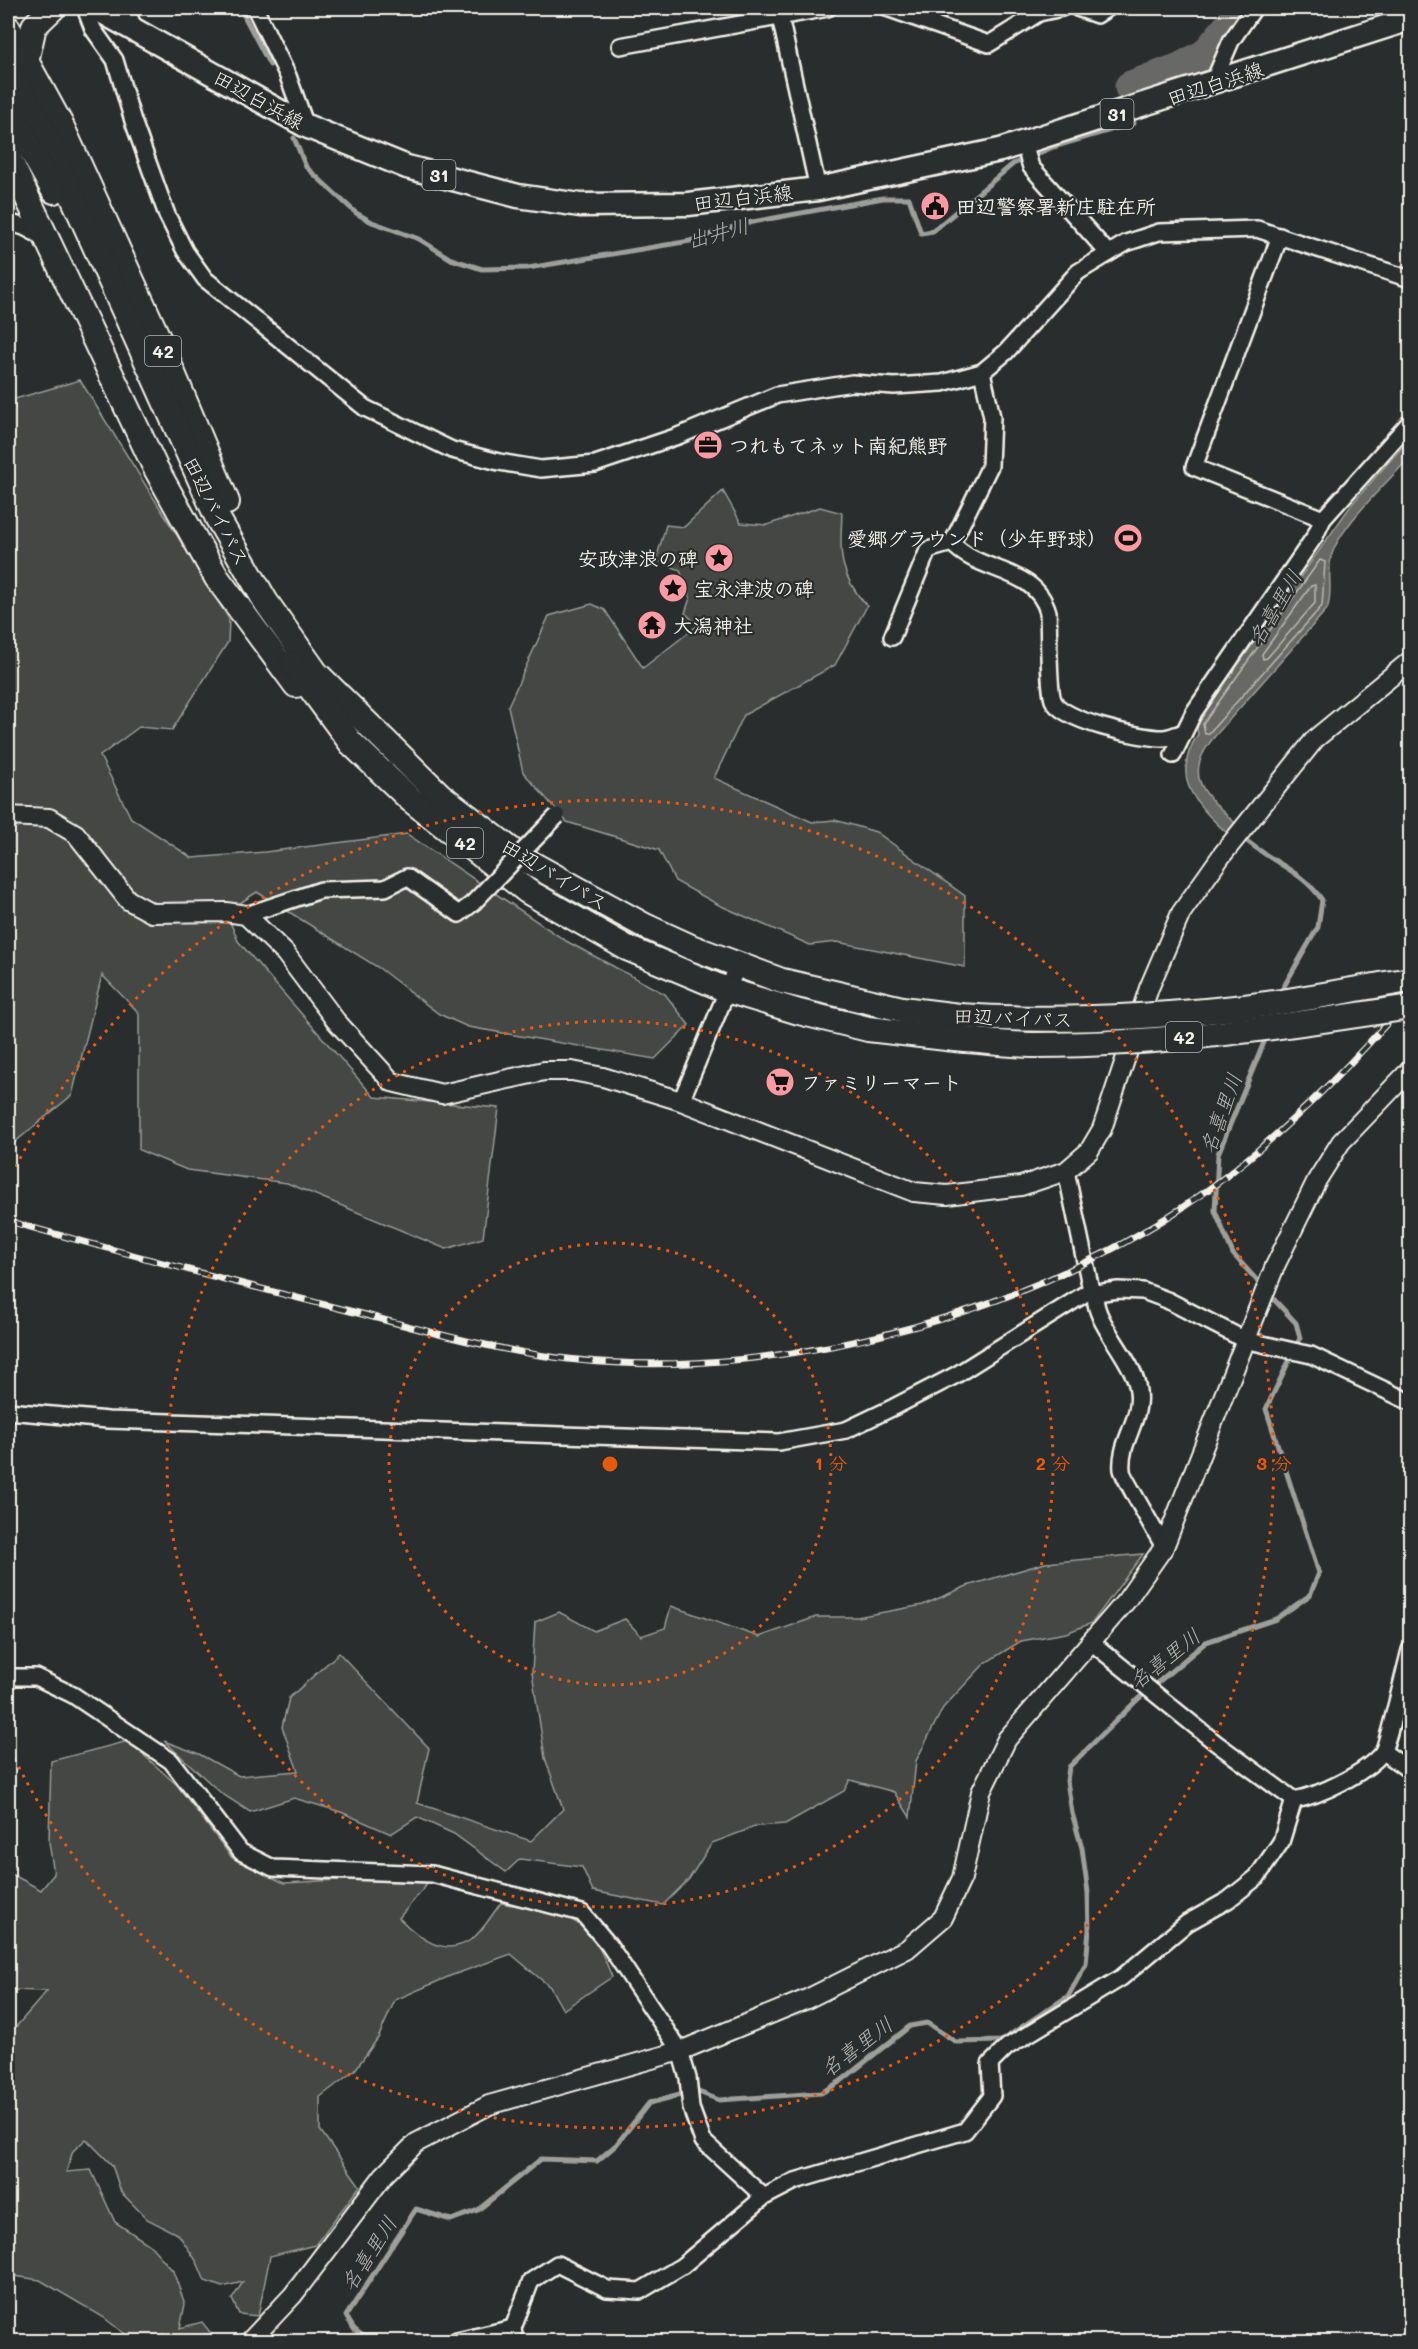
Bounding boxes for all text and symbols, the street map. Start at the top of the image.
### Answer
street label: 田辺白浜線 [1163,55,1267,111]
street label: 田辺白浜線 [209,63,309,135]
road number: 31 [1100,99,1134,129]
road number: 31 [422,160,456,190]
street label: 田辺白浜線 [692,178,794,216]
public building icon: 田辺警察署新庄駐在所 [919,190,951,222]
place label: 田辺警察署新庄駐在所 [956,193,1156,219]
water label: 出井川 [684,211,752,253]
road number: 42 [145,336,181,366]
office icon: つれもてネット南紀熊野 [692,429,724,461]
place label: つれもてネット南紀熊野 [729,432,947,458]
street label: 田辺バイパス [178,452,256,570]
sports icon: 愛郷グラウンド（少年野球） [1112,522,1144,554]
place label: 愛郷グラウンド（少年野球） [847,525,1107,551]
place icon: 安政津浪の碑 [703,542,735,574]
place label: 安政津浪の碑 [578,545,698,571]
water label: 名喜里川 [1241,564,1307,650]
place icon: 宝永津波の碑 [657,572,689,604]
place label: 宝永津波の碑 [694,575,814,601]
temple icon: 大潟神社 [636,609,668,641]
place label: 大潟神社 [673,612,753,638]
road number: 42 [447,828,483,858]
street label: 田辺バイパス [497,832,613,916]
street label: 田辺バイパス [953,1002,1073,1032]
road number: 42 [1166,1022,1202,1052]
supermarket icon: ファミリーマート [764,1066,796,1098]
place label: ファミリーマート [801,1069,962,1095]
water label: 名喜里川 [1193,1069,1247,1157]
text: 1 分 [815,1451,847,1475]
text: 2 分 [1036,1451,1070,1475]
text: 3 分 [1256,1451,1292,1475]
centre of rings [600,1454,620,1474]
water label: 名喜里川 [1123,1622,1205,1694]
water label: 名喜里川 [814,2010,898,2082]
water label: 名喜里川 [334,2210,402,2296]

